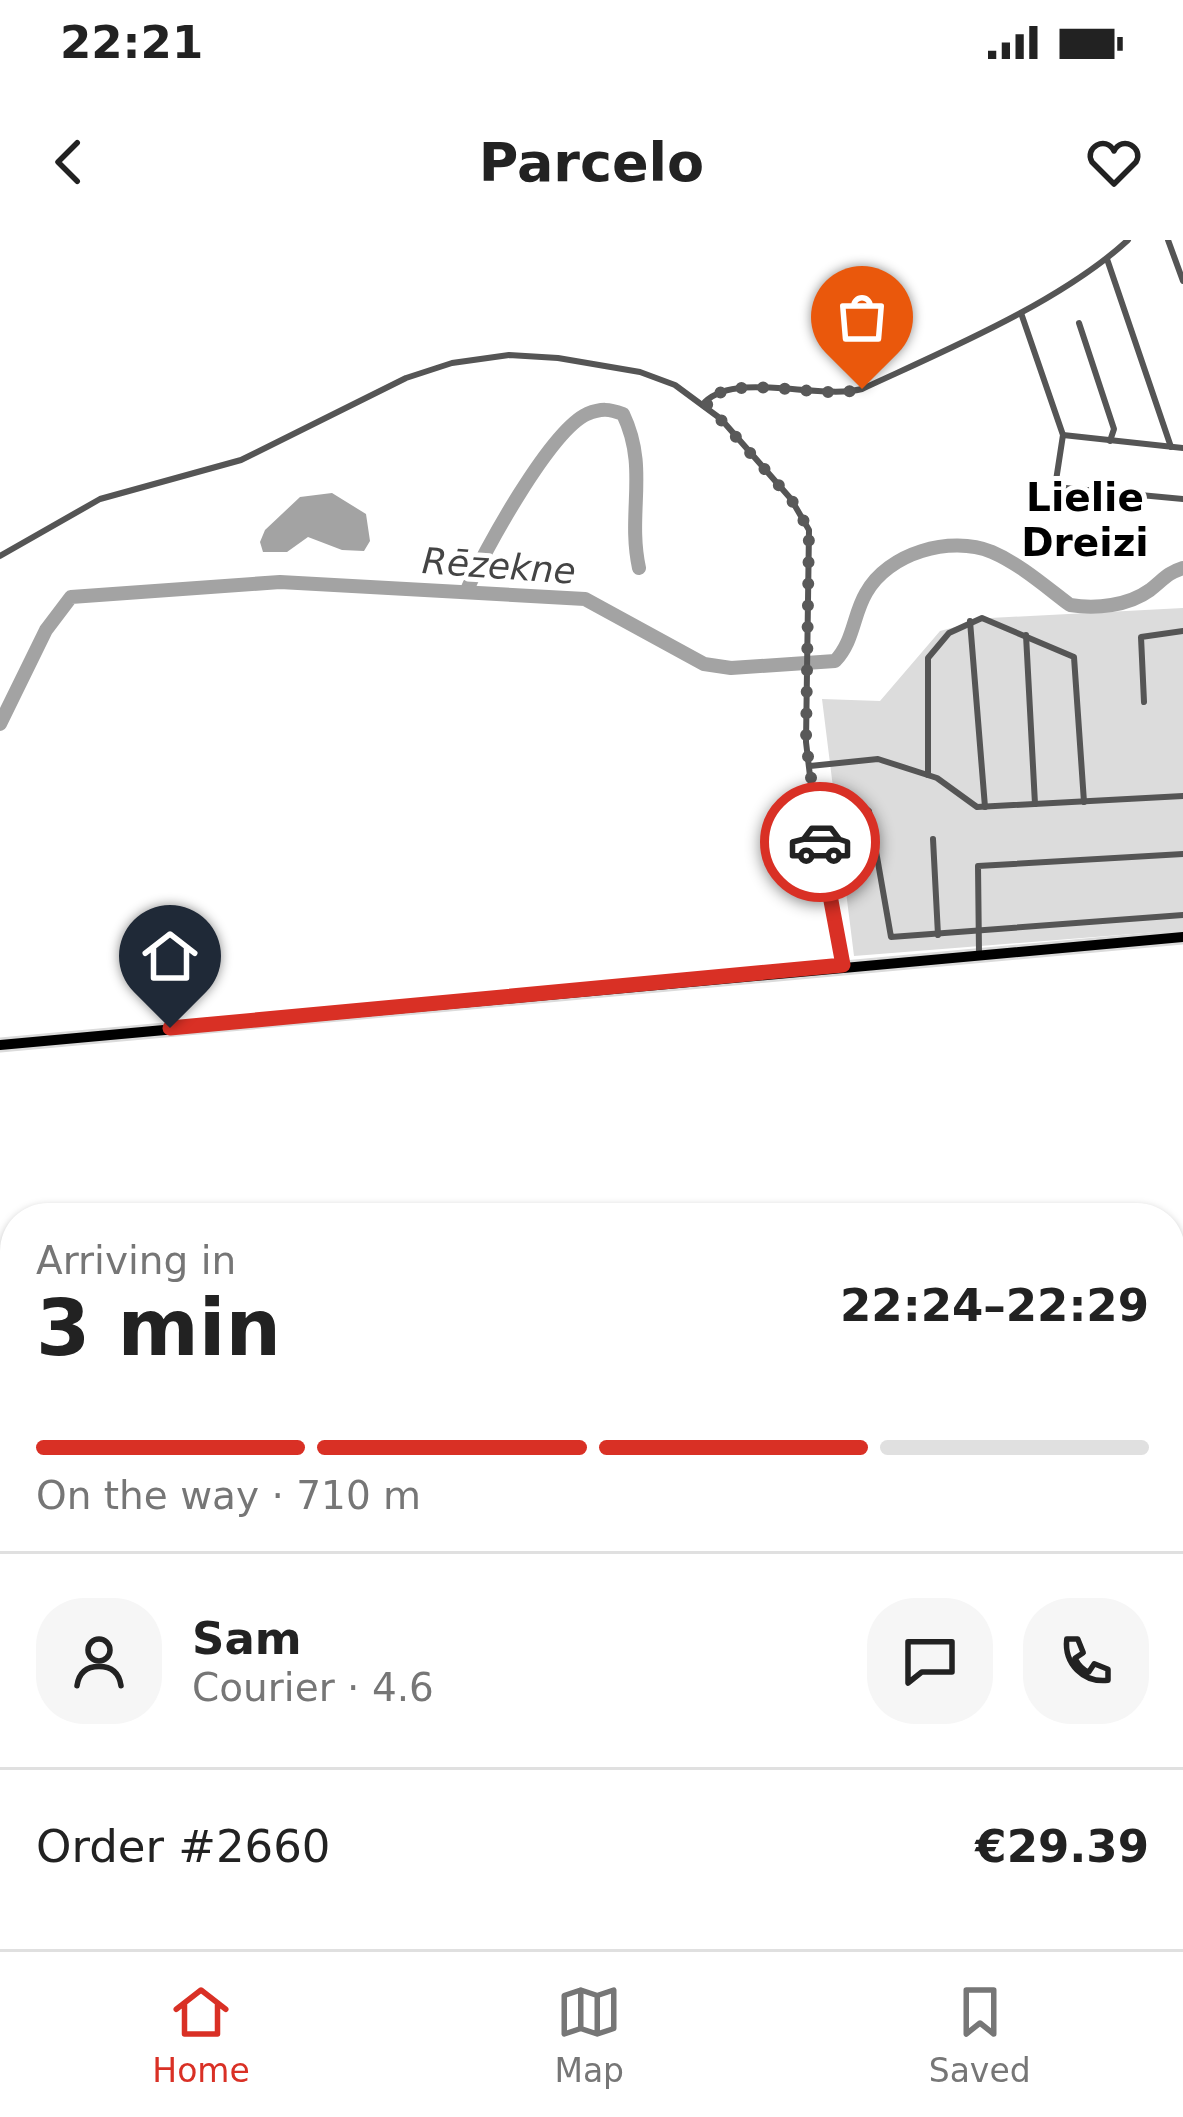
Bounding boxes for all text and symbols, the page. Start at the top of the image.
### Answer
text: 22:21 [60,16,203,69]
icon: back [36,129,102,195]
icon: heart [1081,129,1147,195]
text: Parcelo [479,131,704,194]
pin [811,266,913,389]
icon: bag [829,284,895,350]
district label: Lielie Dreizi [1021,475,1149,565]
water label: Rēzekne [421,540,577,592]
courier [760,782,880,902]
icon: car [787,809,853,875]
pin [119,905,221,1028]
icon: home [137,923,203,989]
text: Arriving in [36,1238,236,1283]
text: 22:24–22:29 [840,1279,1149,1332]
text: 3 min [36,1283,281,1373]
text: On the way · 710 m [36,1473,421,1518]
button: person [36,1598,162,1724]
button: chat [867,1598,993,1724]
button: phone [1023,1598,1149,1724]
text: Sam [192,1612,302,1665]
text: Courier · 4.6 [192,1665,434,1710]
text: Order #2660 [36,1820,330,1873]
text: €29.39 [975,1820,1149,1873]
tab: Home [152,1979,250,2090]
tab: Map [554,1979,624,2090]
tab: Saved [929,1979,1031,2090]

